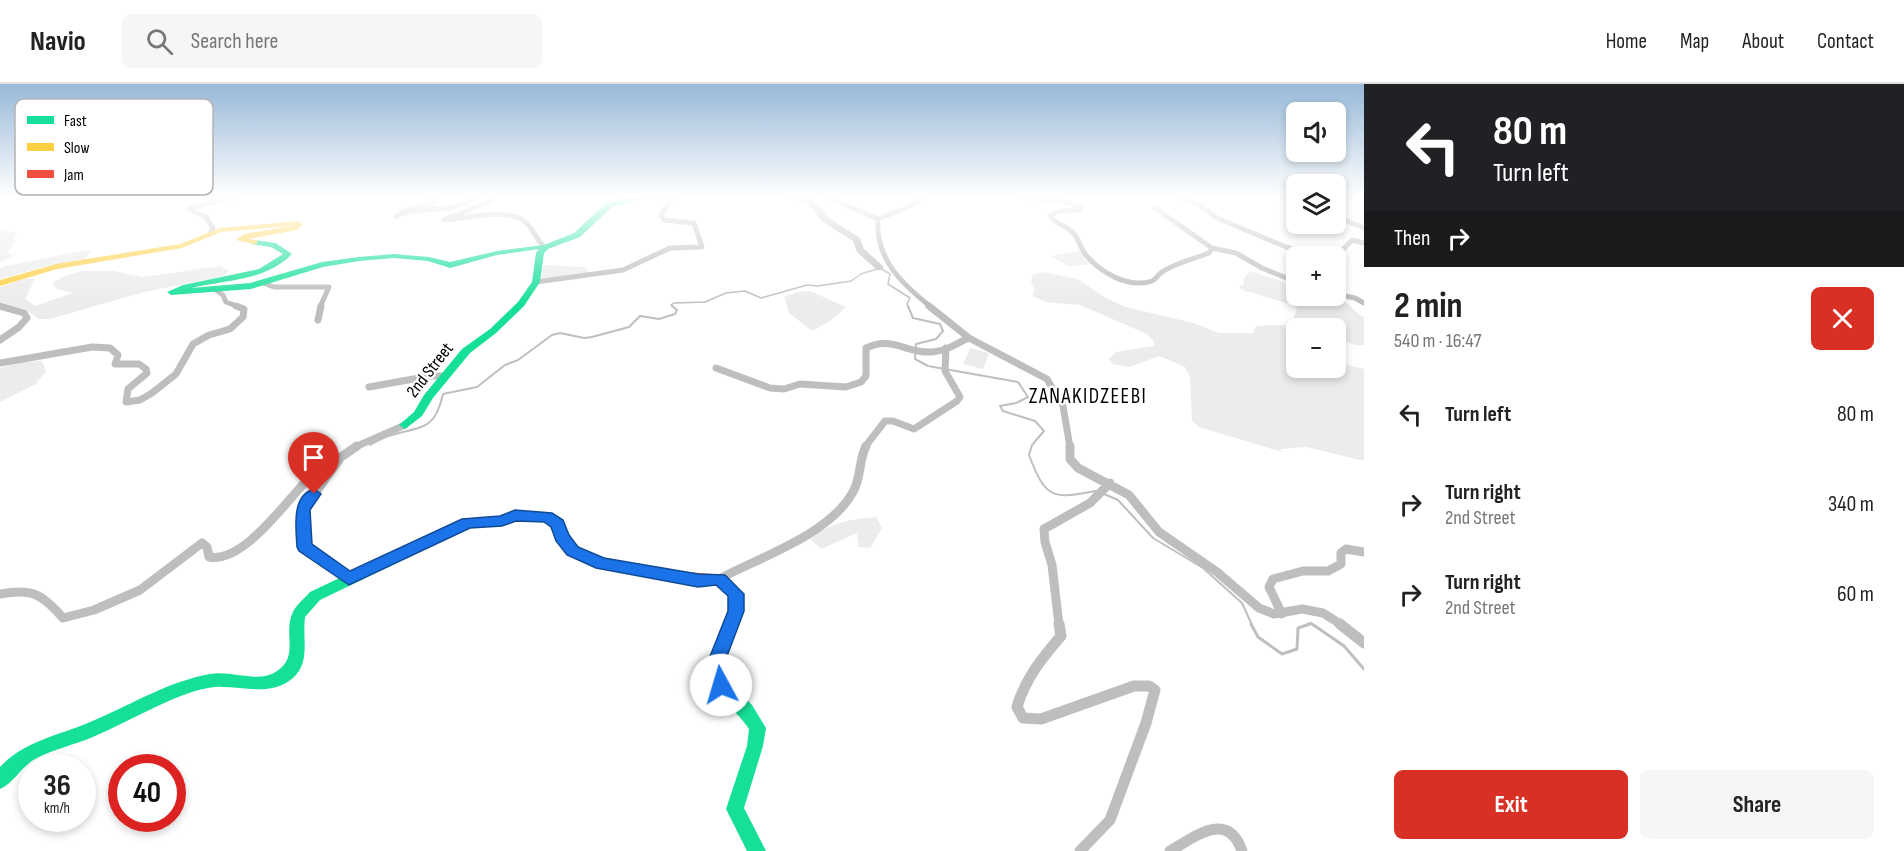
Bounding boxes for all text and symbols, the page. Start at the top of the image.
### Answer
search box [122,14,542,68]
text: Navio [30,25,86,58]
icon: search [143,25,176,58]
text: Search here [191,28,278,55]
text: Home [1606,29,1647,54]
text: Map [1680,29,1709,54]
text: About [1742,29,1784,54]
text: Contact [1817,29,1874,54]
legend [15,99,213,195]
map controls [1286,102,1346,378]
button: sound [1286,102,1346,162]
text: 80 m [1493,106,1567,157]
icon: left [1394,108,1472,186]
text: Fast [64,112,87,131]
text: Slow [64,139,89,158]
text: Turn left [1493,157,1569,189]
text: Jam [63,166,84,185]
button: layers [1286,174,1346,234]
icon: right [1442,222,1475,255]
text: Then [1394,225,1430,252]
button: + [1286,246,1346,306]
text: 2 min [1394,285,1463,328]
button: close [1811,287,1874,350]
button: − [1286,318,1346,378]
text: 540 m · 16:47 [1394,329,1481,353]
street label: 2nd Street [402,338,458,401]
district label: ZANAKIDZEEBI [1029,384,1147,409]
icon: left [1394,398,1427,431]
text: Turn left [1445,401,1511,428]
text: 80 m [1837,401,1874,428]
pin [288,432,339,494]
icon: arrive [297,441,330,474]
text: Turn right [1445,479,1521,506]
icon: right [1394,488,1427,521]
text: 340 m [1828,491,1874,518]
text: 2nd Street [1445,506,1516,530]
text: Turn right [1445,569,1521,596]
icon: right [1394,578,1427,611]
text: 60 m [1837,581,1874,608]
text: 2nd Street [1445,596,1516,620]
position arrow [689,653,753,717]
speed limit sign: 40 [108,754,186,832]
text: 36 [43,768,71,804]
button: Exit [1394,770,1628,839]
button: Share [1640,770,1874,839]
text: km/h [44,799,70,818]

